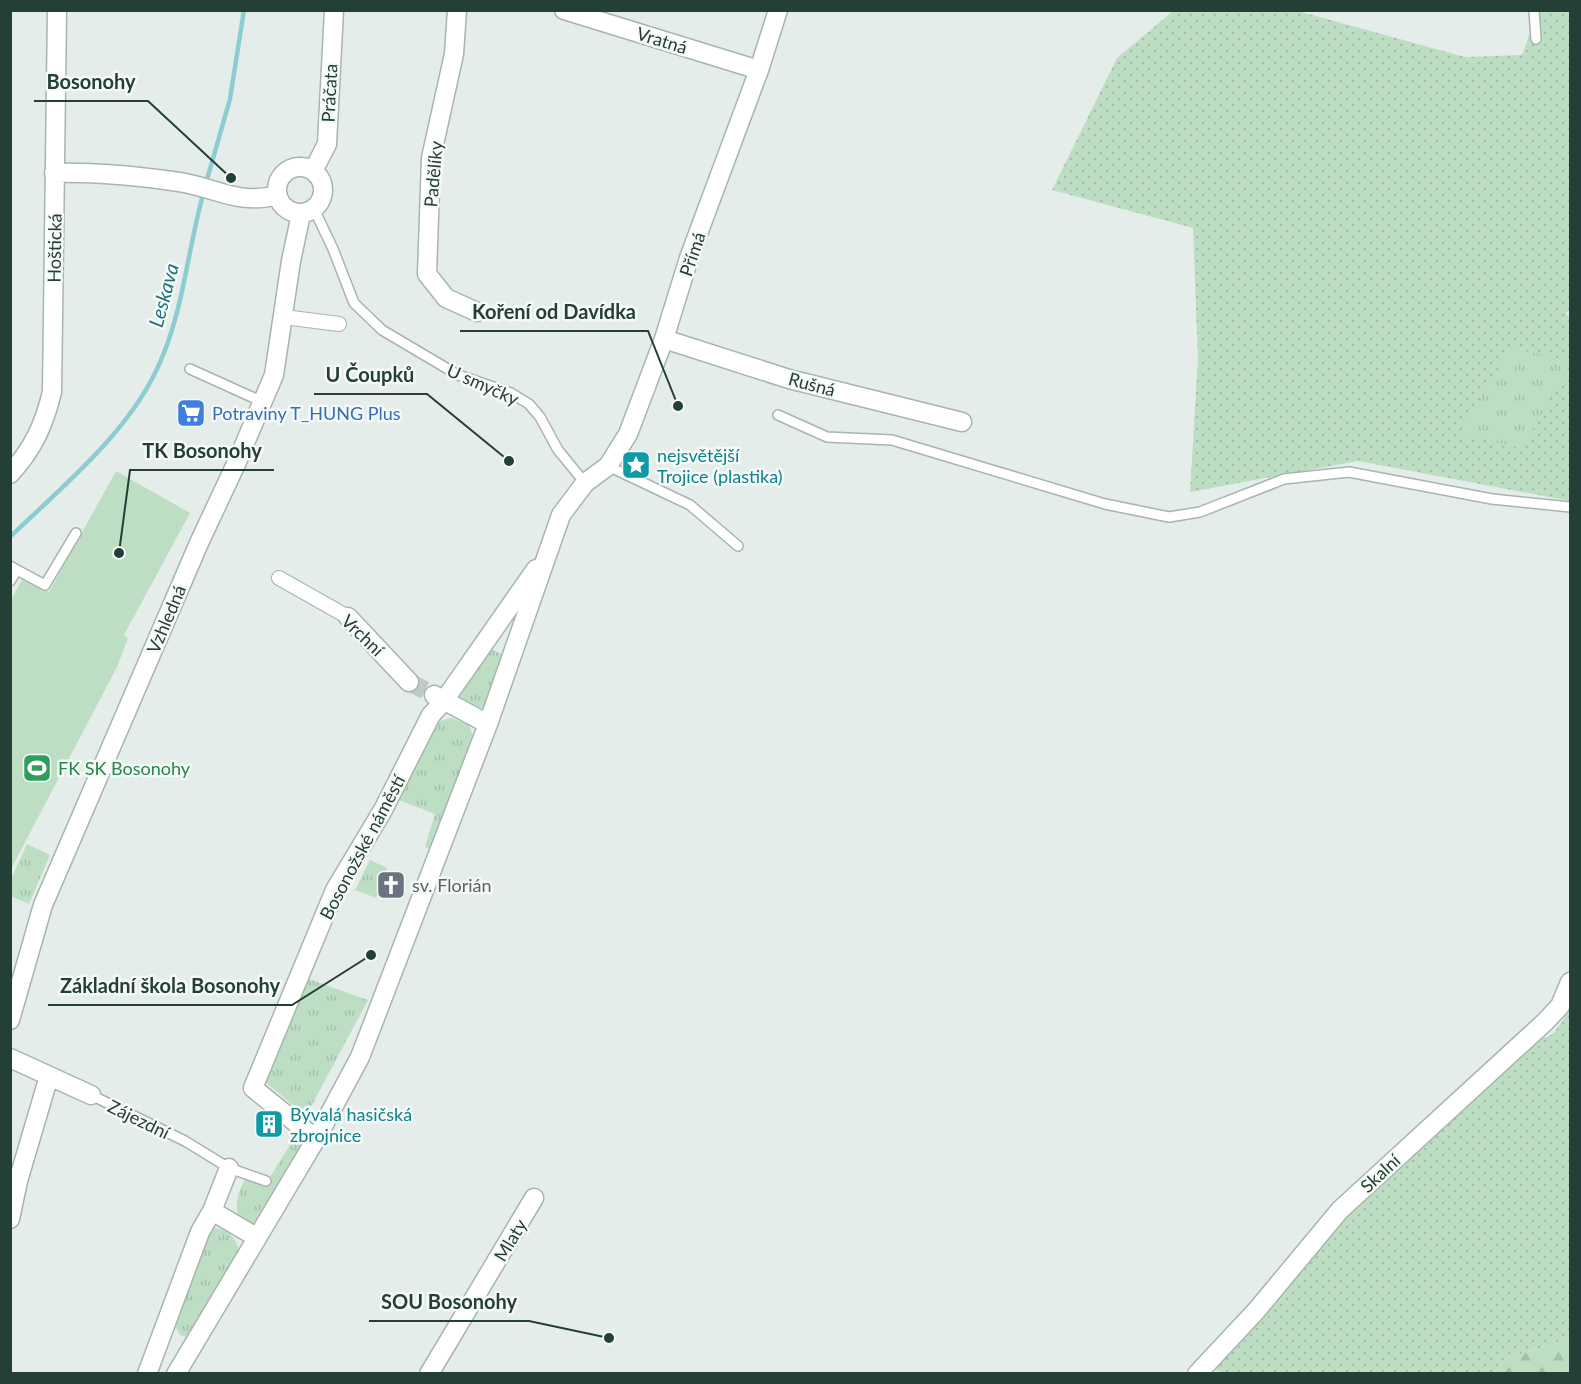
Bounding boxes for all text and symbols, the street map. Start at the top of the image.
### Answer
street label: Vratná [634,22,690,58]
callout: Bosonohy [34,63,148,101]
street label: Práčata [316,63,342,123]
text: Bosonohy [46,69,136,93]
street label: Padělíky [419,139,447,208]
street label: Hoštická [42,213,66,283]
street label: Přímá [674,229,710,279]
water label: Leskava [143,260,183,330]
callout: Koření od Davídka [460,293,648,331]
text: Koření od Davídka [472,299,636,323]
callout: U Čoupků [314,356,427,394]
street label: U smyčky [444,358,523,410]
text: U Čoupků [326,362,414,386]
street label: Rušná [786,367,838,401]
supermarket icon: Potraviny T_HUNG Plus [175,397,207,429]
place label: Potraviny T_HUNG Plus [212,402,401,424]
callout: TK Bosonohy [130,432,274,470]
text: TK Bosonohy [142,438,262,462]
place label: nejsvětější Trojice (plastika) [657,444,783,487]
place icon: nejsvětější Trojice (plastika) [620,449,652,481]
street label: Vzhledná [142,581,190,657]
street label: Vrchní [337,610,389,661]
sports icon: FK SK Bosonohy [21,752,53,784]
place label: FK SK Bosonohy [58,757,191,779]
street label: Bosonožské náměstí [315,770,410,923]
church icon: sv. Florián [375,869,407,901]
place label: sv. Florián [412,874,492,896]
callout: Základní škola Bosonohy [48,967,292,1005]
text: Základní škola Bosonohy [60,973,281,997]
street label: Zájezdní [105,1095,174,1144]
place label: Bývalá hasičská zbrojnice [290,1103,412,1146]
building icon: Bývalá hasičská zbrojnice [253,1108,285,1140]
street label: Skalní [1356,1149,1405,1197]
street label: Mlaty [489,1214,531,1265]
callout: SOU Bosonohy [369,1283,529,1321]
text: SOU Bosonohy [381,1289,517,1313]

